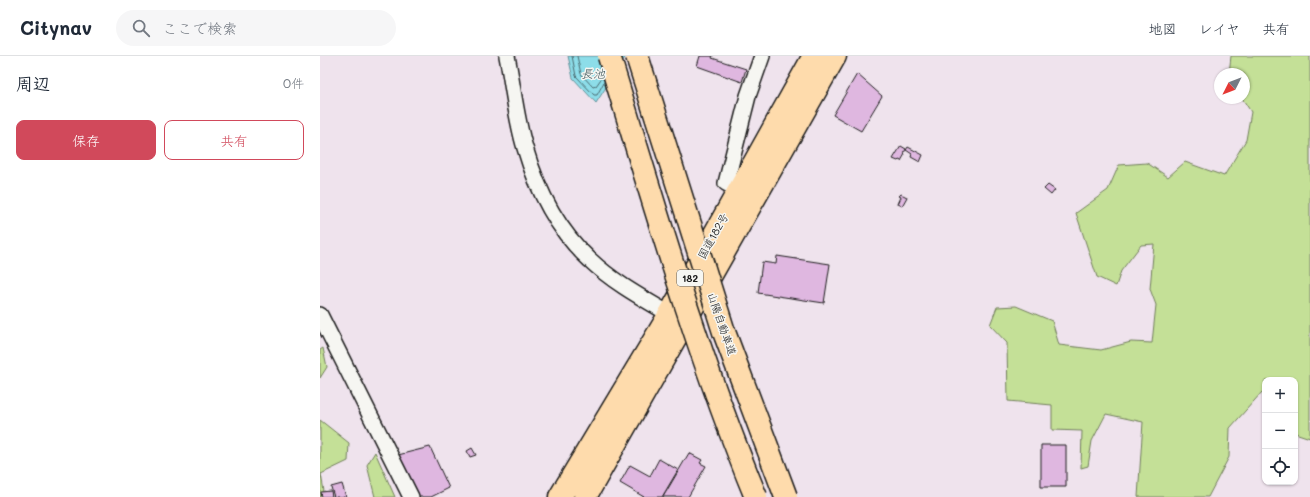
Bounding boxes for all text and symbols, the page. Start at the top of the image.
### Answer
search box [116,10,396,46]
text: Citynav [20,15,92,40]
icon: search [130,17,152,39]
text: ここで検索 [162,18,237,38]
text: 地図 [1149,19,1177,38]
text: レイヤ [1199,19,1240,38]
text: 共有 [1262,19,1290,38]
water label: 長池 [581,65,606,81]
north arrow [1214,68,1250,104]
text: 周辺 [16,72,50,94]
text: 0件 [283,74,304,91]
button: 保存 [16,120,156,160]
button: 共有 [164,120,304,160]
street label: 国道182号 [694,210,731,262]
road number: 182 [677,270,703,286]
street label: 山陽自動車道 [705,290,740,357]
map controls [1262,377,1298,485]
button: + [1262,377,1298,413]
button: − [1262,413,1298,449]
button: locate [1262,449,1298,485]

